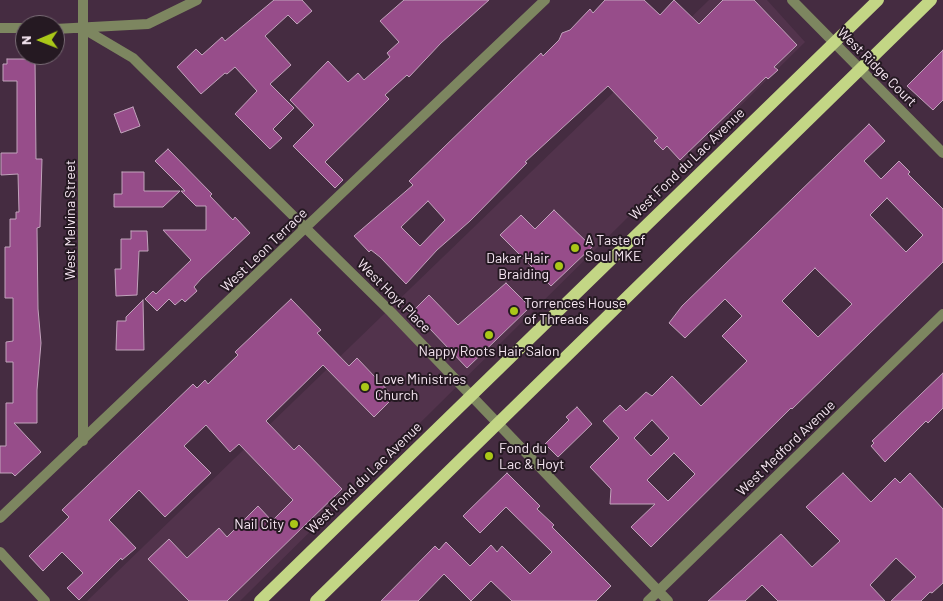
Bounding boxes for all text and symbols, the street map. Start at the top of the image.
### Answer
north arrow [15,15,65,65]
street label: West Ridge Court [834,24,920,110]
text: N [17,35,34,45]
street label: West Fond du Lac Avenue [626,104,748,224]
street label: West Melvina Street [62,160,78,280]
street label: West Leon Terrace [217,205,311,295]
place label: A Taste of Soul MKE [585,232,646,264]
marker: A Taste of Soul MKE [569,242,581,254]
place label: Dakar Hair Braiding [486,250,549,282]
street label: West Hoyt Place [353,255,435,337]
marker: Dakar Hair Braiding [553,260,565,272]
place label: Torrences House of Threads [524,295,626,328]
marker: Torrences House of Threads [508,305,520,317]
marker: Nappy Roots Hair Salon [483,329,495,341]
place label: Nappy Roots Hair Salon [418,343,560,359]
place label: Love Ministries Church [375,371,466,404]
marker: Love Ministries Church [359,381,371,393]
street label: West Medford Avenue [733,397,839,499]
street label: West Fond du Lac Avenue [303,418,425,538]
place label: Fond du Lac & Hoyt [499,440,564,472]
marker: Fond du Lac & Hoyt [483,450,495,462]
place label: Nail City [234,516,284,532]
marker: Nail City [288,518,300,530]

